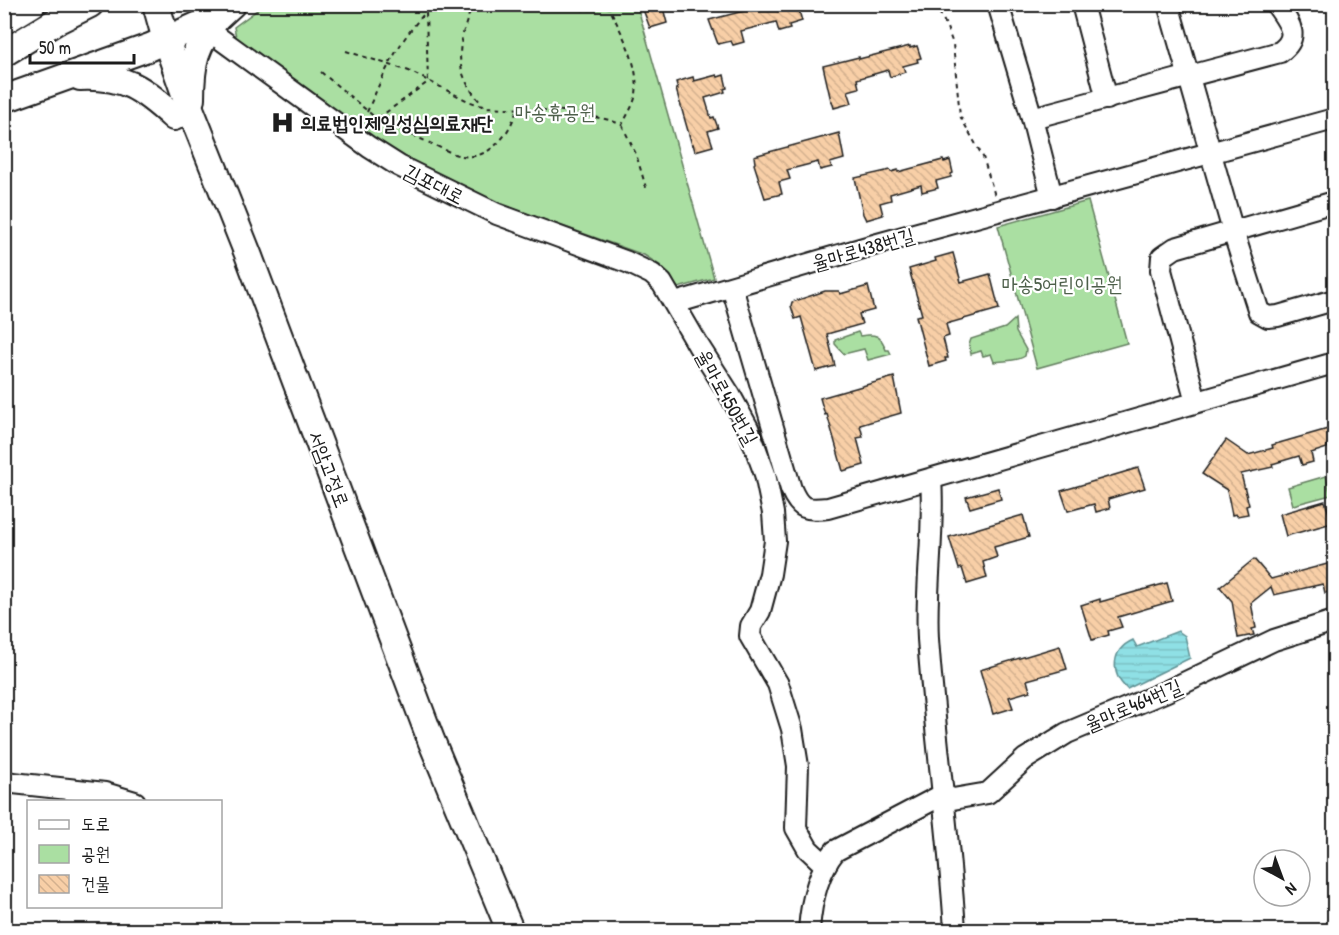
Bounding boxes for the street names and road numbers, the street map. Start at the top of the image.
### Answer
street label: 김포대로 [399,157,469,210]
street label: 율마로438번길 [808,221,917,276]
street label: 율마로450번길 [690,344,765,449]
street label: 서암고정로 [302,426,356,511]
street label: 율마로464번길 [1080,672,1186,737]

